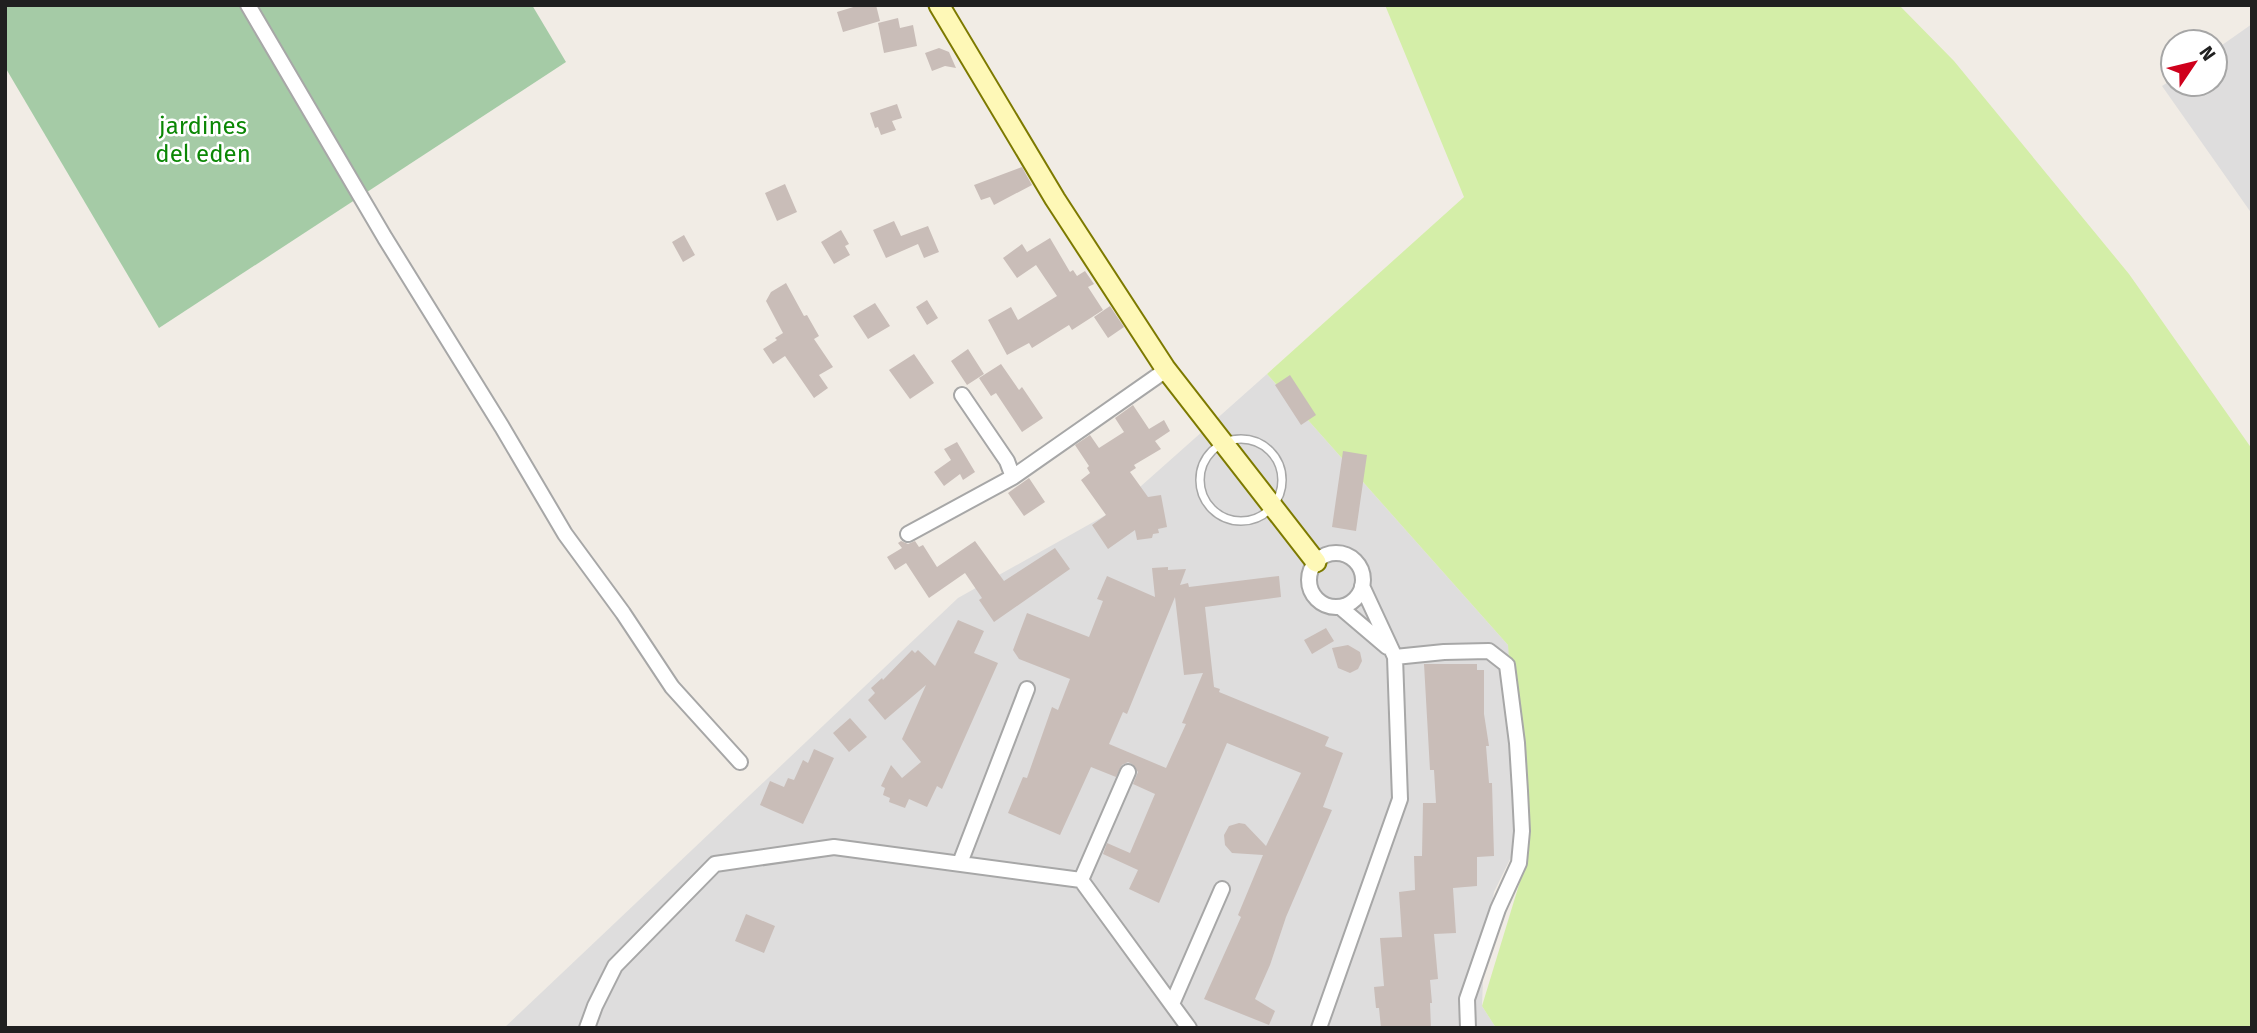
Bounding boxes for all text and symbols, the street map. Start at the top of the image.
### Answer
north arrow [2159,28,2229,98]
text: N [2194,42,2221,65]
park label: jardines del eden [155,112,251,168]

